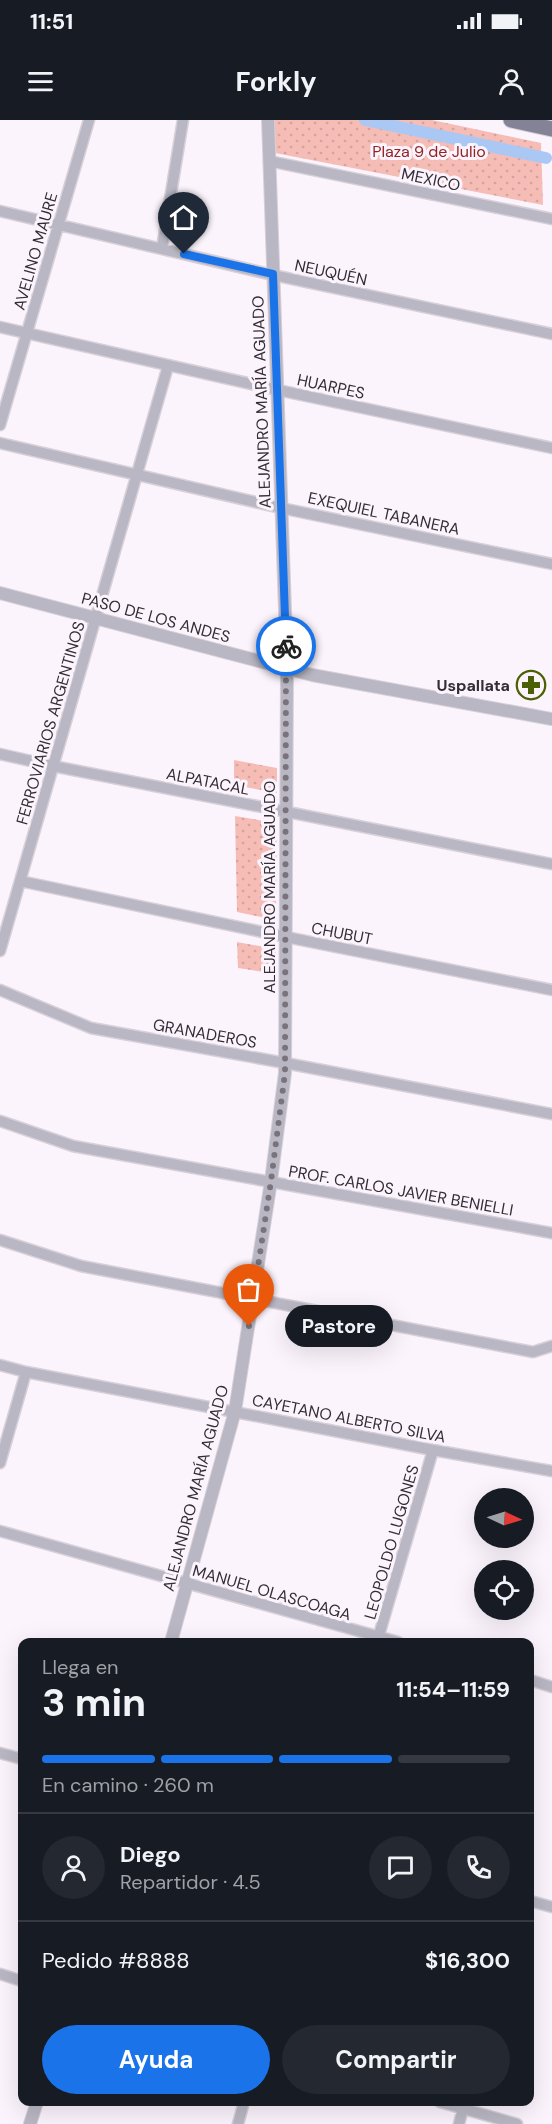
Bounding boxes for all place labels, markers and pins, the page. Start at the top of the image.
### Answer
pin [158,192,209,254]
pharmacy icon: Uspallata [515,669,547,701]
place label: Uspallata [437,675,510,696]
pin [223,1264,274,1326]
callout: Pastore [285,1305,393,1347]

